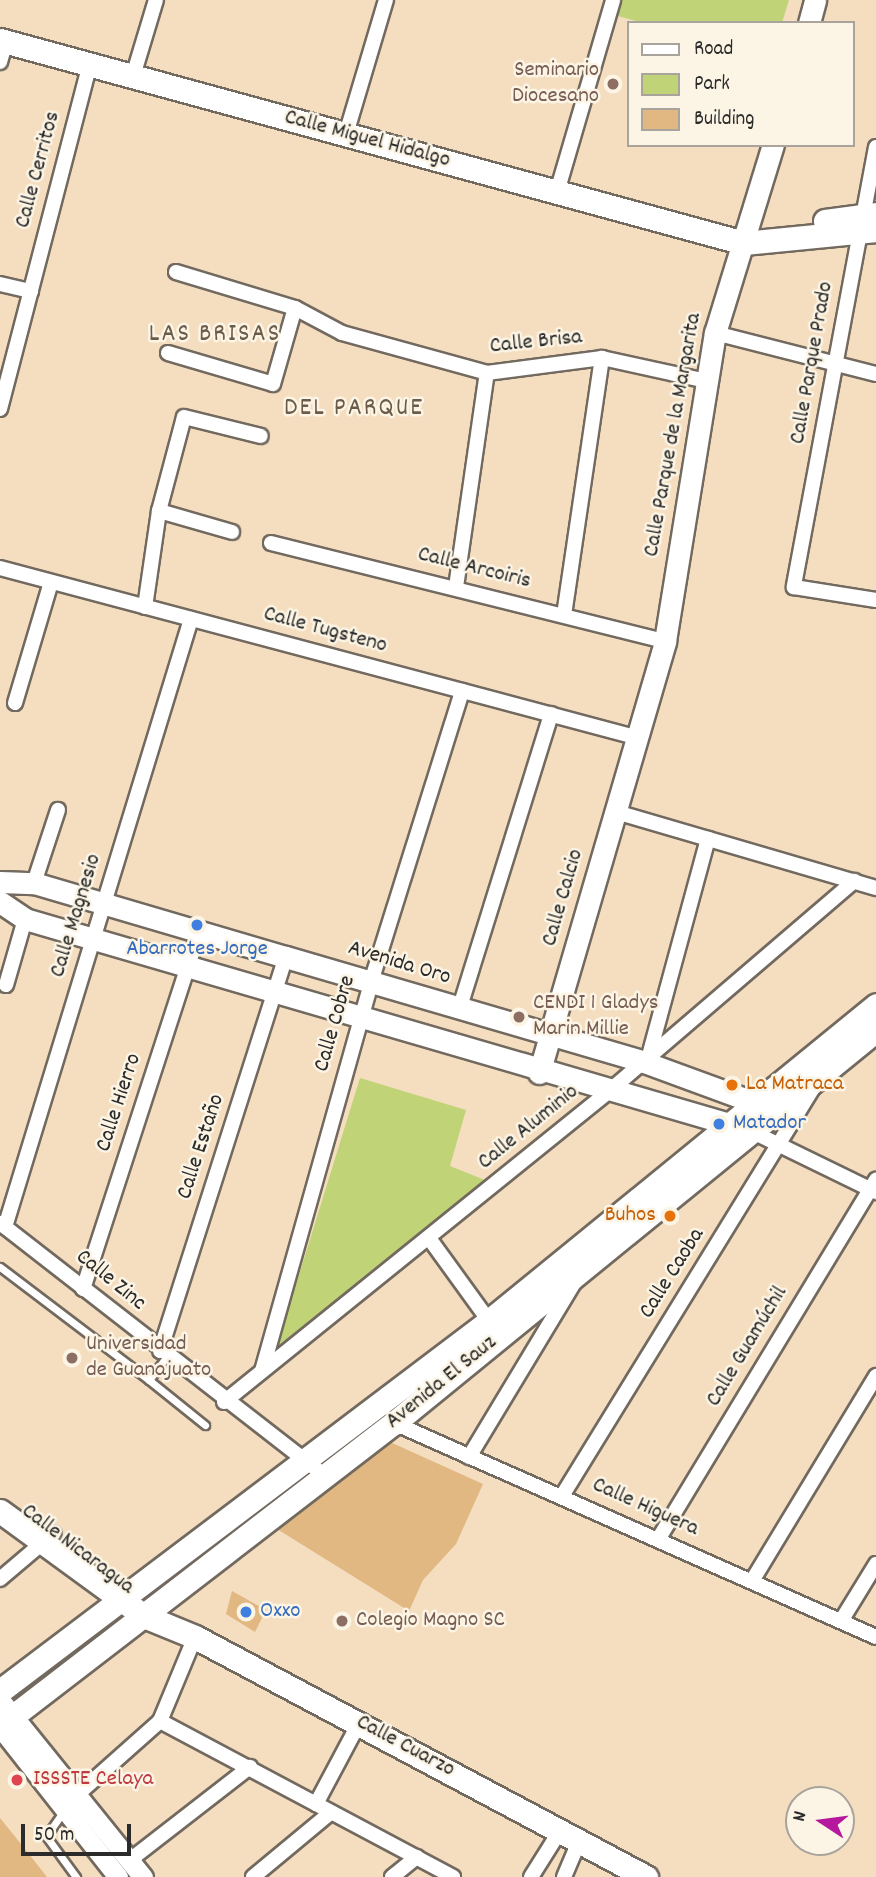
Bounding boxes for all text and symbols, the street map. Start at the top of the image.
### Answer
legend [628,21,855,147]
text: Road [694,35,733,65]
place label: Seminario Diocesano [512,57,599,111]
text: Park [694,70,730,100]
marker: Seminario Diocesano [605,76,621,92]
street label: Calle Miguel Hidalgo [281,105,453,175]
text: Building [694,105,754,135]
street label: Calle Cerritos [10,109,68,231]
street label: Calle Parque Prado [785,280,841,446]
street label: Calle Parque de la Margarita [639,311,709,559]
district label: LAS BRISAS [150,319,280,351]
street label: Calle Brisa [489,324,583,362]
district label: DEL PARQUE [285,393,423,425]
street label: Calle Arcoiris [415,542,533,596]
street label: Calle Tugsteno [260,601,390,661]
street label: Calle Calcio [537,846,591,950]
street label: Calle Magnesio [45,851,109,981]
marker: Abarrotes Jorge [189,917,205,933]
street label: Avenida Oro [344,935,454,993]
place label: Abarrotes Jorge [126,936,268,964]
street label: Calle Cobre [309,973,363,1075]
place label: CENDI 1 Gladys Marin Millie [533,990,658,1044]
marker: CENDI 1 Gladys Marin Millie [511,1009,527,1025]
street label: Calle Hierro [91,1050,149,1156]
place label: La Matraca [746,1071,844,1099]
marker: La Matraca [724,1077,740,1093]
street label: Calle Aluminio [473,1079,585,1177]
street label: Calle Estaño [172,1091,232,1203]
place label: Matador [733,1110,806,1138]
marker: Matador [711,1116,727,1132]
place label: Buhos [605,1202,656,1230]
marker: Buhos [662,1208,678,1224]
street label: Calle Caoba [634,1224,712,1324]
street label: Calle Zinc [69,1244,151,1318]
street label: Calle Guamúchil [701,1282,795,1412]
street label: Avenida El Sauz [381,1330,503,1436]
place label: Universidad de Guanajuato [86,1331,211,1385]
marker: Universidad de Guanajuato [64,1350,80,1366]
street label: Calle Higuera [587,1472,703,1544]
street label: Calle Nicaragua [15,1499,139,1601]
place label: Oxxo [260,1598,301,1626]
marker: Oxxo [238,1604,254,1620]
place label: Colegio Magno SC [356,1607,505,1635]
marker: Colegio Magno SC [334,1613,350,1629]
street label: Calle Cuarzo [351,1709,459,1785]
place label: ISSSTE Celaya [33,1766,153,1794]
marker: ISSSTE Celaya [7,1770,27,1790]
north arrow [785,1786,855,1856]
text: N [787,1809,815,1824]
scale bar [24,1811,135,1855]
text: 50 m [34,1821,74,1851]

